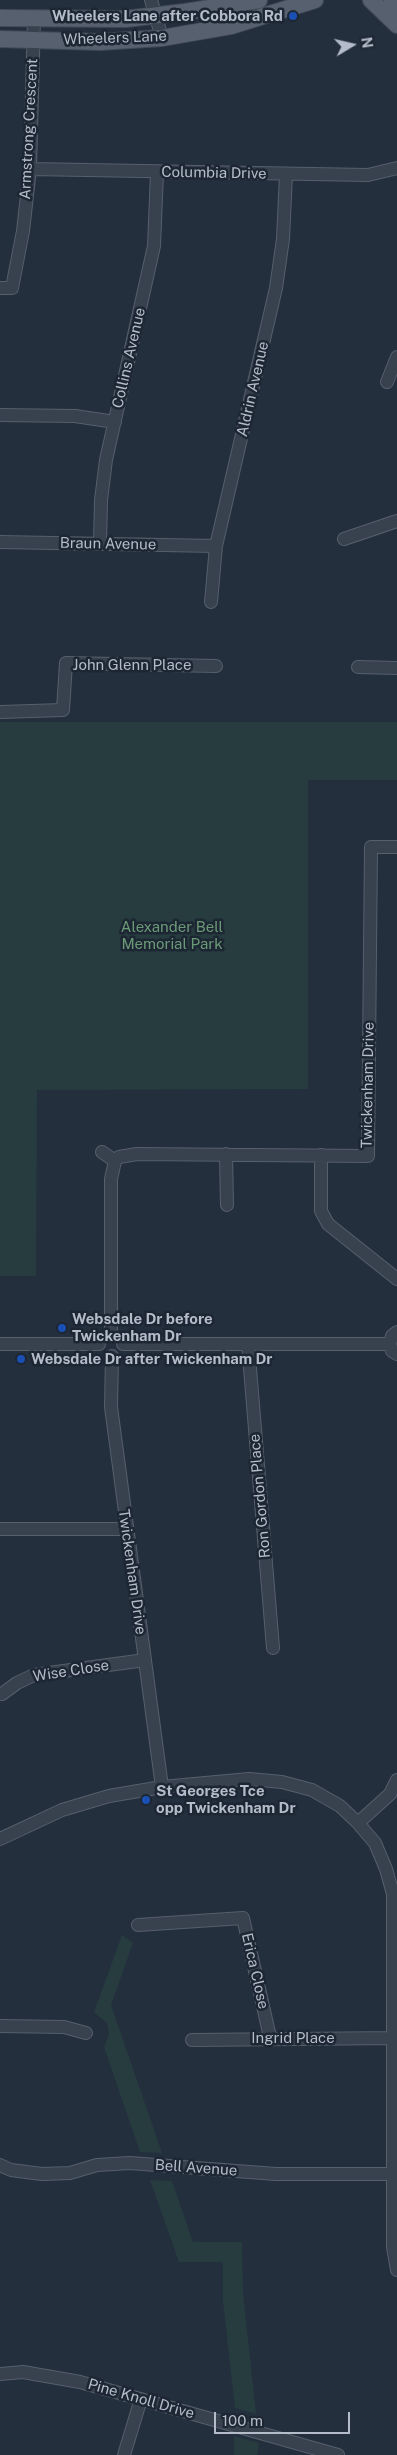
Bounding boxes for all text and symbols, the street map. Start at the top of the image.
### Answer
place label: Wheelers Lane after Cobbora Rd [52,7,283,25]
marker: Wheelers Lane after Cobbora Rd [287,10,299,22]
north arrow [327,20,377,70]
street label: Wheelers Lane [63,27,167,49]
text: N [358,36,376,49]
street label: Armstrong Crescent [16,58,42,200]
street label: Columbia Drive [161,163,267,183]
street label: Collins Avenue [109,306,149,410]
street label: Aldrin Avenue [233,340,273,438]
street label: Braun Avenue [60,534,156,554]
street label: John Glenn Place [73,656,191,674]
park label: Alexander Bell Memorial Park [121,918,223,953]
street label: Twickenham Drive [358,1022,378,1148]
place label: Websdale Dr before Twickenham Dr [72,1310,213,1345]
marker: Websdale Dr before Twickenham Dr [56,1322,68,1334]
place label: Websdale Dr after Twickenham Dr [31,1350,273,1368]
marker: Websdale Dr after Twickenham Dr [15,1353,27,1365]
street label: Ron Gordon Place [246,1433,274,1559]
street label: Twickenham Drive [114,1508,150,1636]
street label: Wise Close [32,1656,110,1686]
place label: St Georges Tce opp Twickenham Dr [156,1782,296,1817]
marker: St Georges Tce opp Twickenham Dr [140,1794,152,1806]
street label: Erica Close [237,1931,273,2011]
street label: Ingrid Place [251,2029,335,2047]
street label: Bell Avenue [154,2156,238,2180]
street label: Pine Knoll Drive [86,2375,196,2423]
scale bar [217,2402,353,2434]
text: 100 m [222,2412,263,2429]

